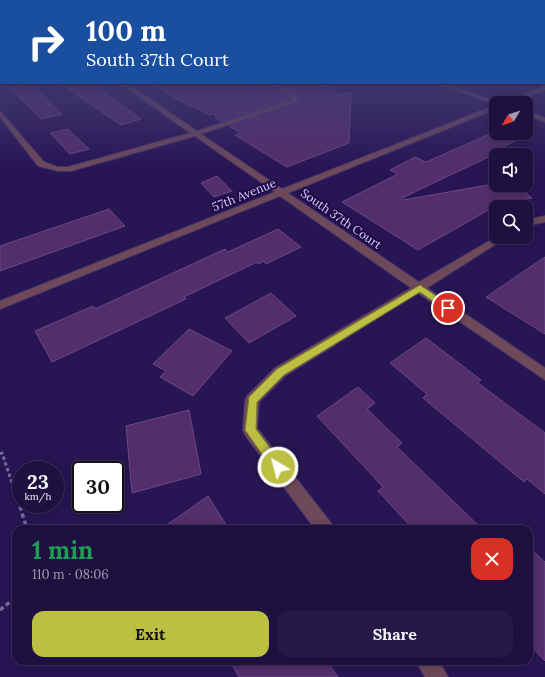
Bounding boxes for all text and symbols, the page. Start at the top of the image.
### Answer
text: 100 m [86,13,166,49]
icon: right [20,16,72,68]
text: South 37th Court [86,48,229,71]
north arrow [489,96,533,140]
map controls [489,96,533,244]
button: sound [489,148,533,192]
street label: 57th Avenue [210,175,279,214]
street label: South 37th Court [298,185,385,252]
button: search [489,200,533,244]
pin [431,291,465,325]
icon: arrive [437,297,459,319]
position arrow [257,446,299,488]
speed limit sign: 30 [72,461,124,513]
text: 23 [27,469,49,494]
text: km/h [24,490,52,503]
text: 1 min [32,535,93,566]
button: close [471,538,513,580]
text: 110 m · 08:06 [32,566,109,583]
button: Exit [32,611,269,657]
button: Share [277,611,513,657]

